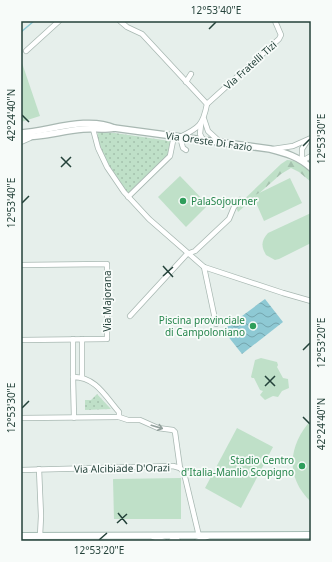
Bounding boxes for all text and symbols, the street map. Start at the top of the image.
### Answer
text: 12°53'40"E [191,3,241,17]
street label: Via Fratelli Tizi [221,38,279,92]
text: 42°24'40"N [4,89,18,141]
text: 12°53'30"E [314,114,328,164]
street label: Via Oreste Di Fazio [165,128,253,154]
text: 12°53'40"E [4,178,18,228]
place label: PalaSojourner [191,194,257,208]
marker: PalaSojourner [178,196,188,206]
street label: Via Majorana [100,270,114,332]
place label: Piscina provinciale di Campoloniano [159,313,245,339]
text: 12°53'20"E [314,318,328,368]
marker: Piscina provinciale di Campoloniano [248,321,258,331]
text: 12°53'30"E [4,383,18,433]
text: 42°24'40"N [314,398,328,450]
one-way arrow [150,423,163,431]
place label: Stadio Centro d'Italia-Manlio Scopigno [181,453,294,479]
street label: Via Alcibiade D'Orazi [74,460,170,476]
marker: Stadio Centro d'Italia-Manlio Scopigno [297,461,307,471]
text: 12°53'20"E [74,543,124,557]

